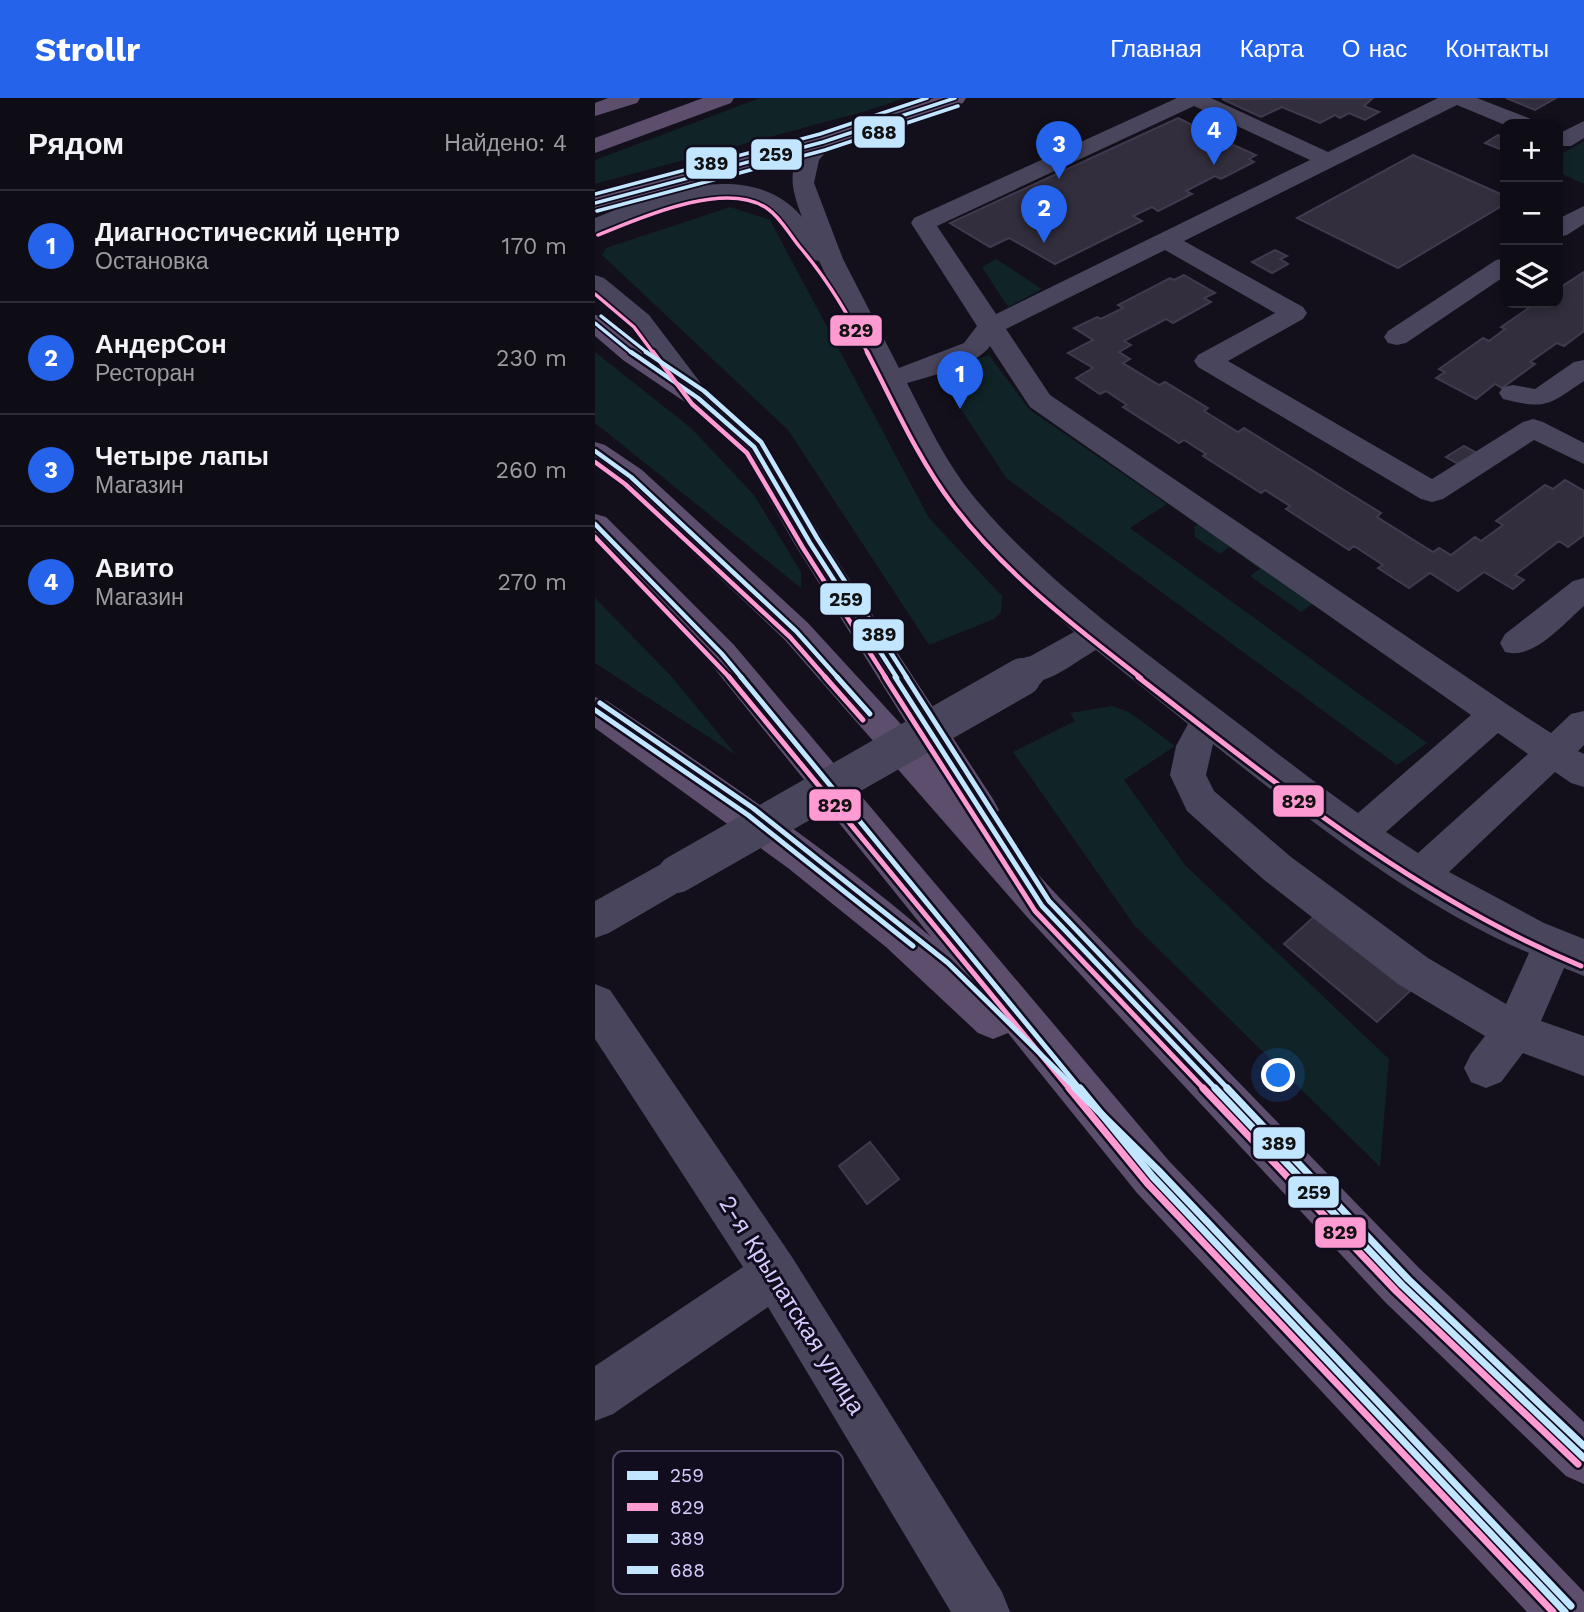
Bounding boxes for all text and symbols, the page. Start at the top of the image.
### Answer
text: Strollr [35,30,140,69]
text: Главная [1110,35,1202,63]
text: Карта [1240,35,1304,63]
text: О нас [1342,35,1407,63]
text: Контакты [1445,35,1549,63]
pin: 4 [1191,107,1237,165]
line badge: 688 [853,115,906,149]
map controls [1500,119,1563,308]
button: + [1500,119,1563,182]
text: 688 [861,121,897,144]
pin: 3 [1036,121,1082,179]
text: Рядом [28,126,124,161]
text: Найдено: 4 [444,130,567,157]
line badge: 259 [750,138,803,171]
text: 259 [759,143,793,166]
line badge: 389 [685,146,738,180]
text: 389 [694,152,728,175]
button: − [1500,182,1563,245]
pin: 2 [1021,185,1067,243]
text: Диагностический центр [95,217,400,247]
text: 1 [46,233,56,260]
text: 170 m [502,233,567,260]
button: layers [1500,245,1563,308]
text: Остановка [95,248,209,275]
line badge: 829 [829,314,883,347]
text: 829 [839,319,873,342]
text: АндерСон [95,329,227,359]
text: 2 [44,345,58,372]
text: 230 m [496,345,567,372]
pin: 1 [937,351,983,409]
text: Ресторан [95,360,195,387]
text: Четыре лапы [95,441,269,471]
text: 3 [44,457,58,484]
text: 260 m [496,457,567,484]
text: Магазин [95,472,184,499]
text: Авито [95,553,174,583]
text: 4 [44,569,58,596]
text: 270 m [498,569,567,596]
line badge: 259 [819,582,872,616]
text: Магазин [95,584,184,611]
text: 259 [829,588,863,611]
line badge: 389 [852,618,905,652]
text: 389 [862,623,896,646]
line badge: 829 [1272,784,1325,818]
line badge: 829 [808,788,862,822]
text: 829 [1282,790,1316,813]
text: 829 [818,794,852,817]
your location [1261,1058,1295,1092]
line badge: 389 [1252,1126,1306,1160]
text: 389 [1262,1132,1296,1155]
line badge: 259 [1287,1175,1340,1209]
text: 259 [1297,1181,1331,1204]
street label: 2-я Крылатская улица [713,1190,871,1420]
line badge: 829 [1314,1216,1367,1249]
text: 829 [1323,1221,1357,1244]
legend [613,1451,843,1594]
text: 259 [670,1464,704,1487]
text: 829 [670,1496,705,1519]
text: 389 [670,1527,705,1550]
text: 688 [670,1559,705,1582]

